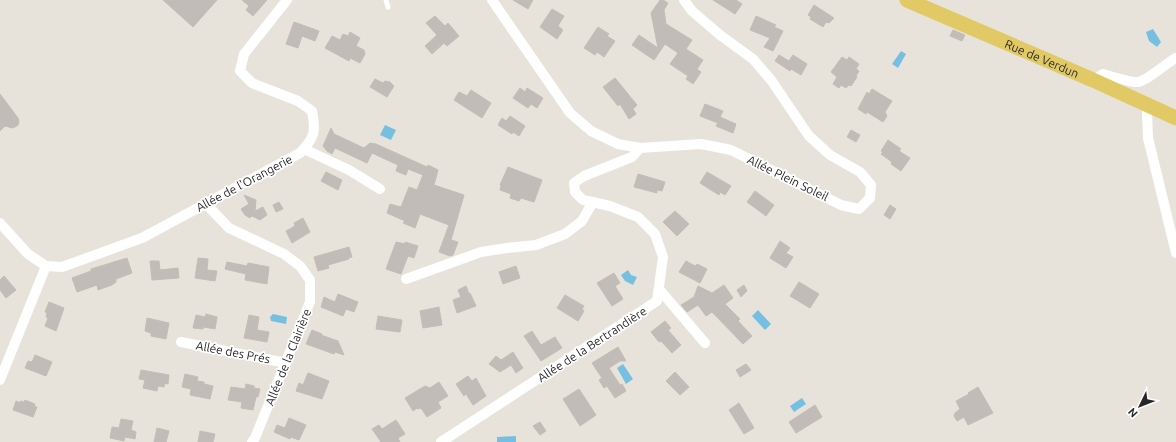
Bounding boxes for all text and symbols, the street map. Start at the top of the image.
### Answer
street label: Rue de Verdun [1003,36,1081,80]
street label: Allée de l'Orangerie [194,152,294,214]
street label: Allée Plein Soleil [745,153,831,203]
street label: Allée de la Bertrandière [535,304,649,384]
street label: Allée de la Clairière [263,307,313,407]
street label: Allée des Prés [195,338,271,366]
north arrow [1120,386,1160,426]
text: N [1125,406,1140,420]

